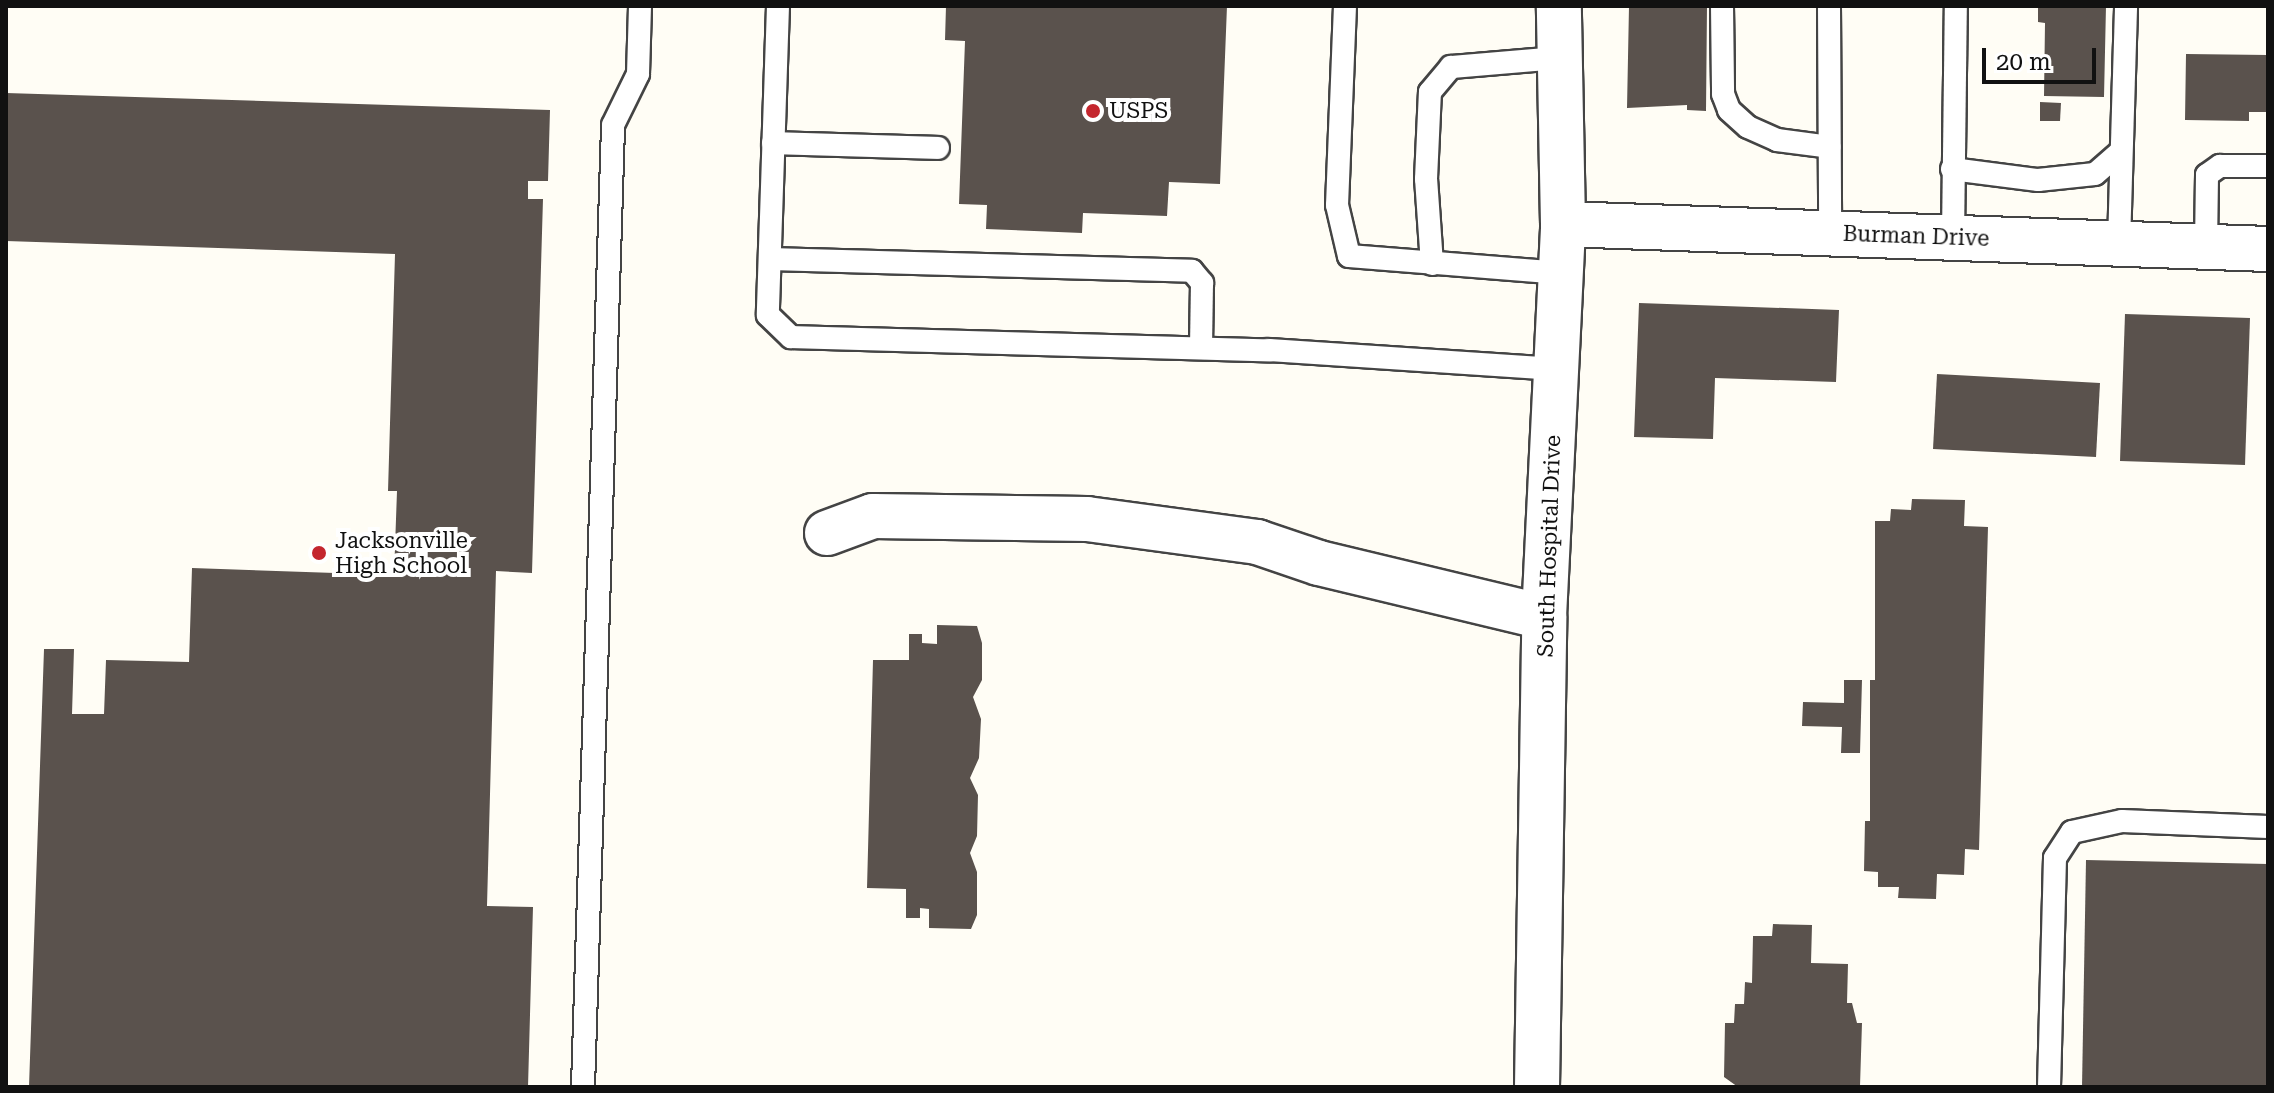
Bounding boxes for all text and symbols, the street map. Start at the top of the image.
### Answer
scale bar [1986,32,2100,82]
text: 20 m [1996,48,2051,76]
place label: USPS [1109,98,1168,124]
marker: USPS [1084,102,1102,120]
street label: Burman Drive [1842,220,1990,252]
street label: South Hospital Drive [1532,434,1566,658]
place label: Jacksonville High School [335,527,468,578]
marker: Jacksonville High School [310,544,328,562]

